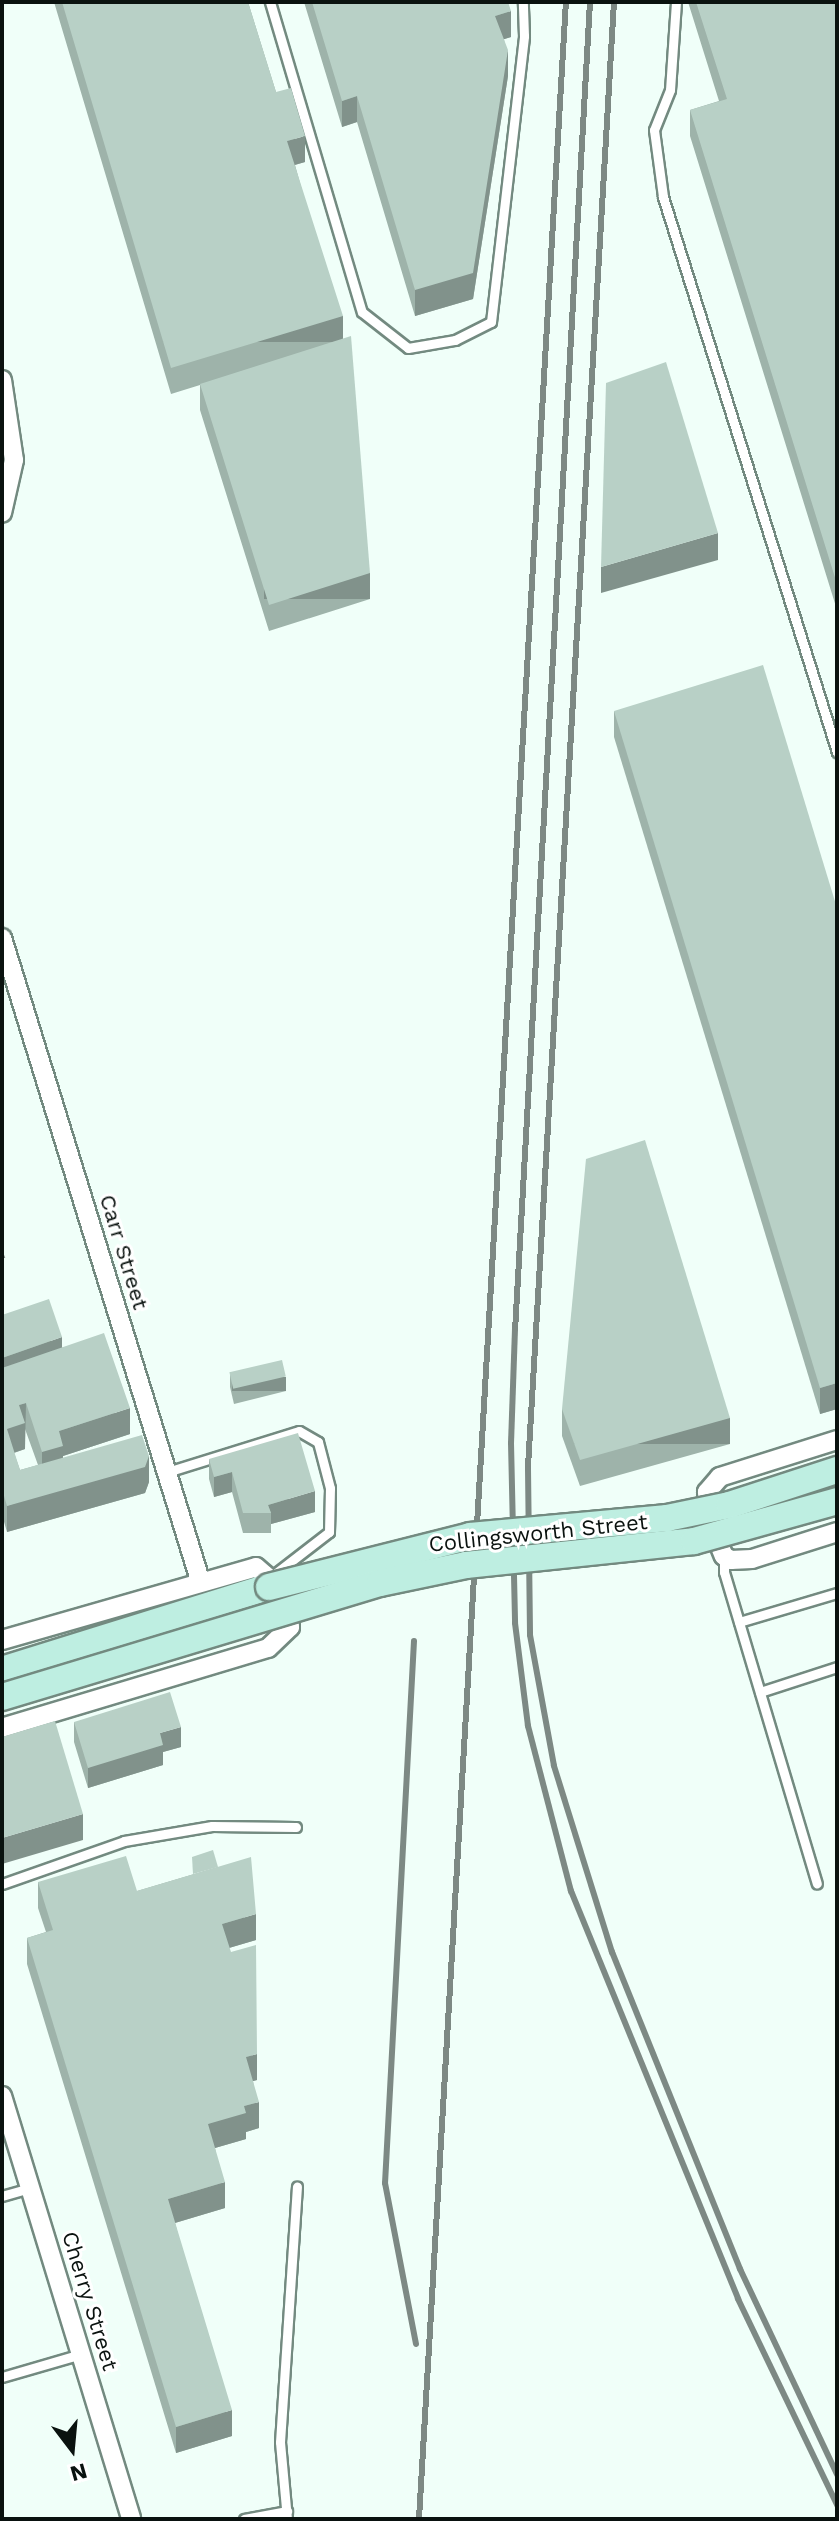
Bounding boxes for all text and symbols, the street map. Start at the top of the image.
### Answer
street label: Carr Street [94,1191,154,1313]
street label: Collingsworth Street [427,1508,649,1558]
street label: Cherry Street [56,2228,124,2374]
north arrow [32,2409,112,2489]
text: N [67,2458,90,2487]

